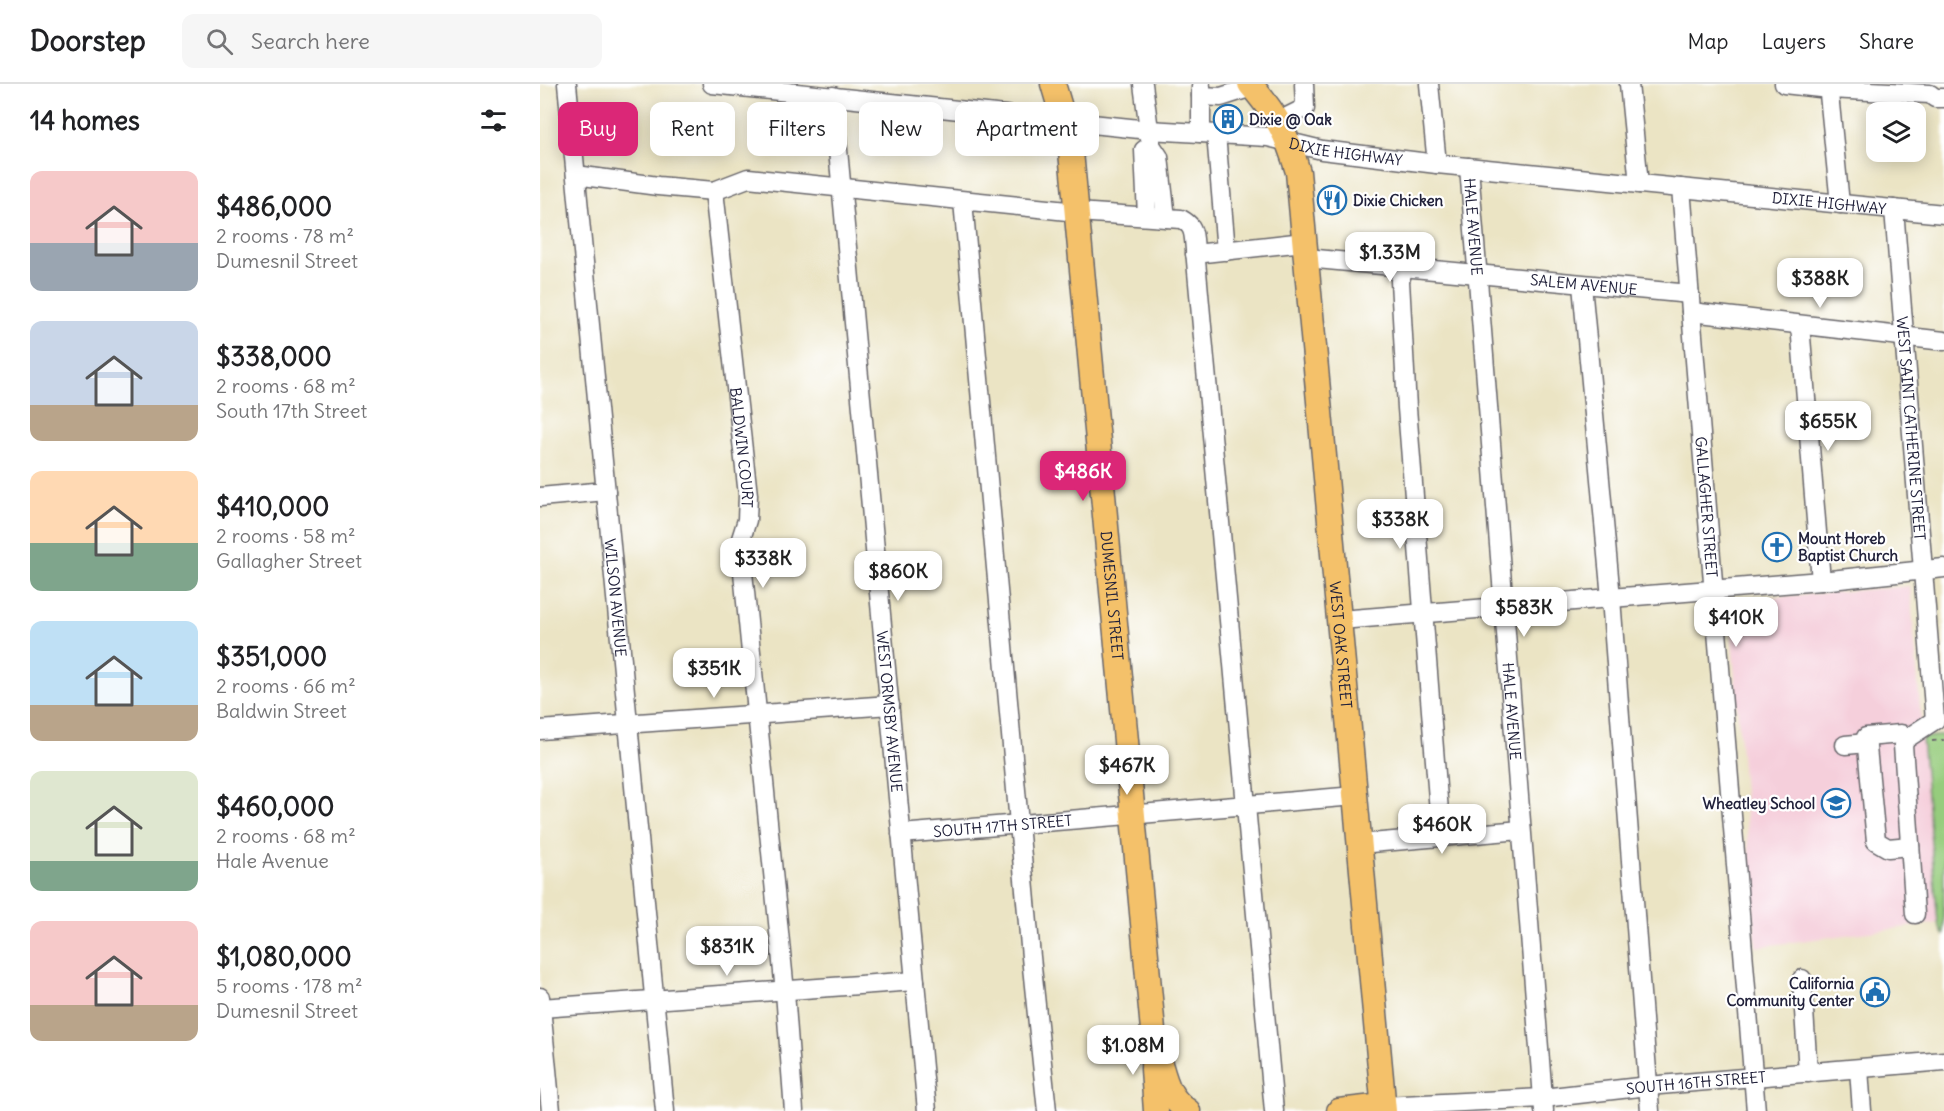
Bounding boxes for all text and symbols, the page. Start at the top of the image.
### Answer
search box [182,14,602,68]
text: Doorstep [30,23,146,59]
icon: search [203,25,236,58]
text: Search here [251,27,370,55]
text: Map [1688,28,1728,55]
text: Layers [1761,28,1826,55]
text: Share [1859,28,1914,55]
chip: Buy [558,102,638,156]
chip: Rent [650,102,735,156]
chip: Filters [747,102,847,156]
chip: New [859,102,943,156]
chip: Apartment [955,102,1099,156]
map controls [1866,102,1926,162]
button: layers [1866,102,1926,162]
building icon: Dixie @ Oak [1212,103,1244,135]
text: 14 homes [30,104,140,137]
icon: filters [477,104,510,137]
place label: Dixie @ Oak [1249,110,1332,130]
street label: DIXIE HIGHWAY [1287,133,1404,169]
street label: HALE AVENUE [1460,177,1487,277]
restaurant icon: Dixie Chicken [1316,184,1348,216]
street label: DIXIE HIGHWAY [1771,188,1888,218]
text: $486,000 [216,190,332,223]
place label: Dixie Chicken [1353,191,1444,210]
icon: home [78,195,150,267]
text: 2 rooms · 78 m² [216,223,354,248]
pin: $1.33M [1341,232,1439,283]
text: $1.33M [1359,239,1421,264]
text: Dumesnil Street [216,248,358,273]
pin: $388K [1778,258,1862,309]
text: $388K [1791,265,1849,290]
street label: SALEM AVENUE [1529,270,1638,299]
street label: WEST SAINT CATHERINE STREET [1893,315,1930,541]
text: $338,000 [216,340,332,373]
icon: home [78,345,150,417]
text: 2 rooms · 68 m² [216,373,356,398]
street label: BALDWIN COURT [727,386,758,508]
text: South 17th Street [216,398,367,423]
pin: $655K [1786,401,1870,452]
text: $655K [1799,408,1857,433]
street label: GALLAGHER STREET [1692,436,1722,578]
pin: $486K [1041,451,1125,502]
text: $486K [1054,458,1112,483]
text: $410,000 [216,490,329,523]
icon: home [78,495,150,567]
pin: $338K [1358,499,1442,550]
text: $338K [1371,506,1429,531]
text: 2 rooms · 58 m² [216,523,356,548]
place label: Mount Horeb Baptist Church [1798,529,1899,566]
street label: DUMESNIL STREET [1097,530,1128,661]
church icon: Mount Horeb Baptist Church [1761,531,1793,563]
street label: WILSON AVENUE [601,537,631,658]
pin: $338K [721,538,805,589]
text: $338K [734,545,792,570]
text: Gallagher Street [216,548,362,573]
pin: $860K [856,551,940,602]
text: $860K [868,558,928,583]
street label: WEST OAK STREET [1326,580,1357,709]
pin: $583K [1482,587,1566,638]
text: $583K [1495,594,1553,619]
pin: $410K [1694,597,1778,648]
text: $410K [1708,604,1764,629]
street label: WEST ORMSBY AVENUE [873,630,907,793]
text: $351,000 [216,640,327,673]
icon: home [78,645,150,717]
pin: $351K [672,648,756,699]
text: $351K [687,655,741,680]
street label: HALE AVENUE [1499,662,1526,761]
text: 2 rooms · 66 m² [216,673,356,698]
text: Baldwin Street [216,698,347,723]
pin: $467K [1085,745,1169,796]
text: $467K [1099,752,1155,777]
school or university icon: Wheatley School [1820,787,1852,819]
text: $460,000 [216,790,334,823]
place label: Wheatley School [1703,794,1815,814]
icon: home [78,795,150,867]
pin: $460K [1400,804,1484,855]
street label: SOUTH 17TH STREET [933,810,1073,841]
text: $460K [1412,811,1472,836]
text: 2 rooms · 68 m² [216,823,356,848]
text: Hale Avenue [216,848,329,873]
pin: $831K [685,926,769,977]
text: $831K [700,933,754,958]
text: $1,080,000 [216,940,352,973]
icon: home [78,945,150,1017]
text: 5 rooms · 178 m² [216,973,362,998]
place label: California Community Center [1726,974,1855,1011]
public building icon: California Community Center [1859,976,1891,1008]
text: Dumesnil Street [216,998,358,1023]
pin: $1.08M [1084,1025,1182,1076]
text: $1.08M [1101,1032,1165,1057]
street label: SOUTH 16TH STREET [1625,1067,1767,1098]

